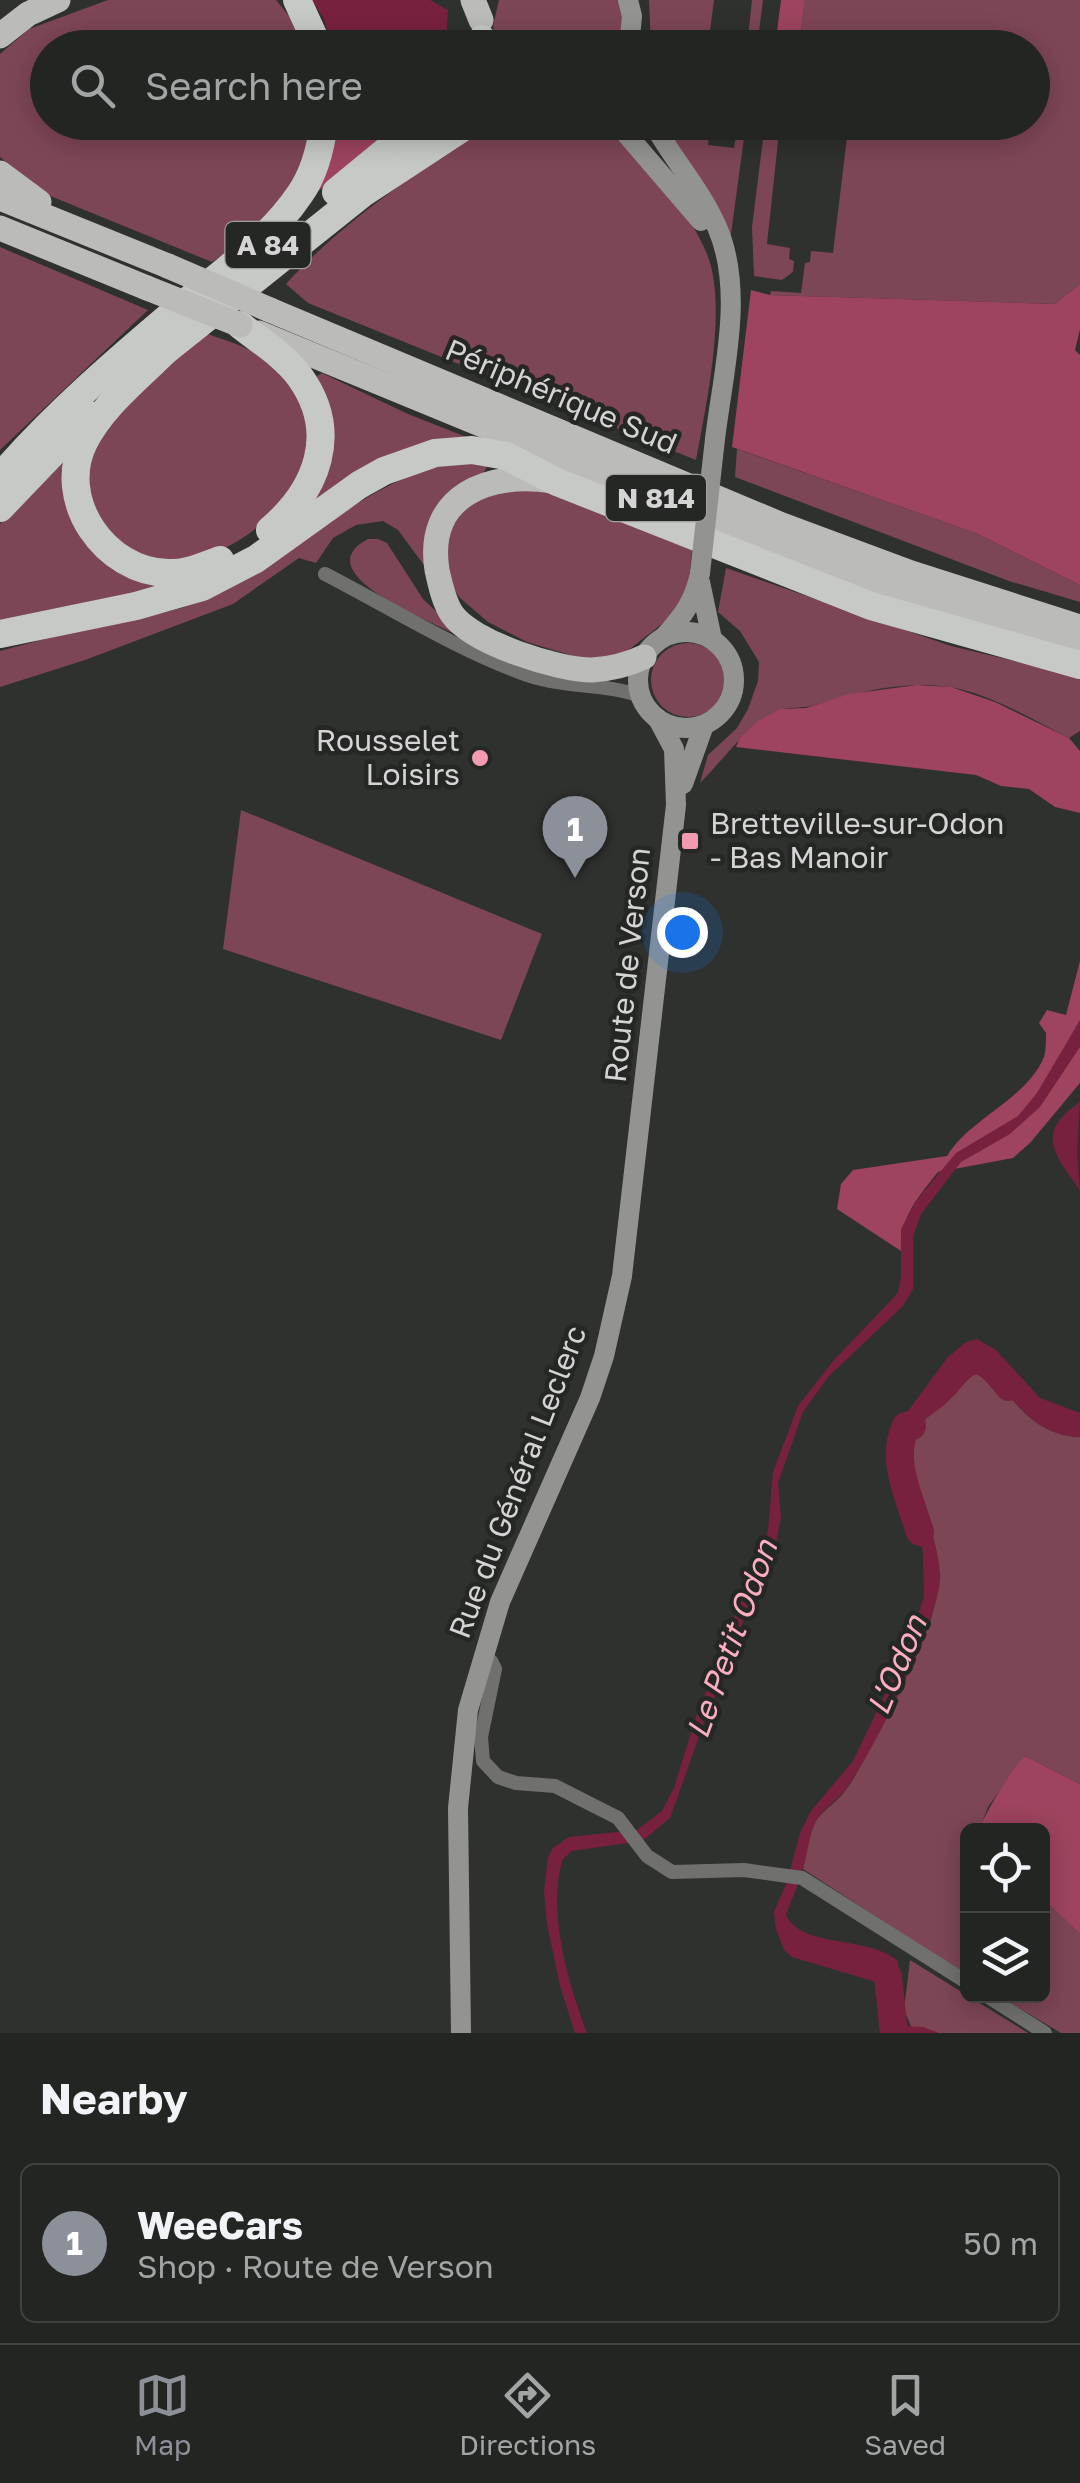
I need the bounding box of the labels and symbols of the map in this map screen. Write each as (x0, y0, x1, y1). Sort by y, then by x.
road number: A 84 (226, 222, 310, 268)
street label: Périphérique Sud (440, 331, 682, 461)
road number: N 814 (606, 475, 706, 521)
place label: Rousselet Loisirs (316, 722, 460, 792)
marker: Rousselet Loisirs (469, 747, 491, 769)
pin: 1 (542, 796, 608, 878)
place label: Bretteville-sur-Odon - Bas Manoir (710, 805, 1004, 875)
marker: Bretteville-sur-Odon - Bas Manoir (679, 830, 701, 852)
street label: Route de Verson (597, 846, 657, 1084)
your location (657, 907, 708, 958)
street label: Rue du Général Leclerc (441, 1320, 593, 1643)
water label: Le Petit Odon (678, 1533, 785, 1743)
water label: L'Odon (858, 1608, 934, 1720)

